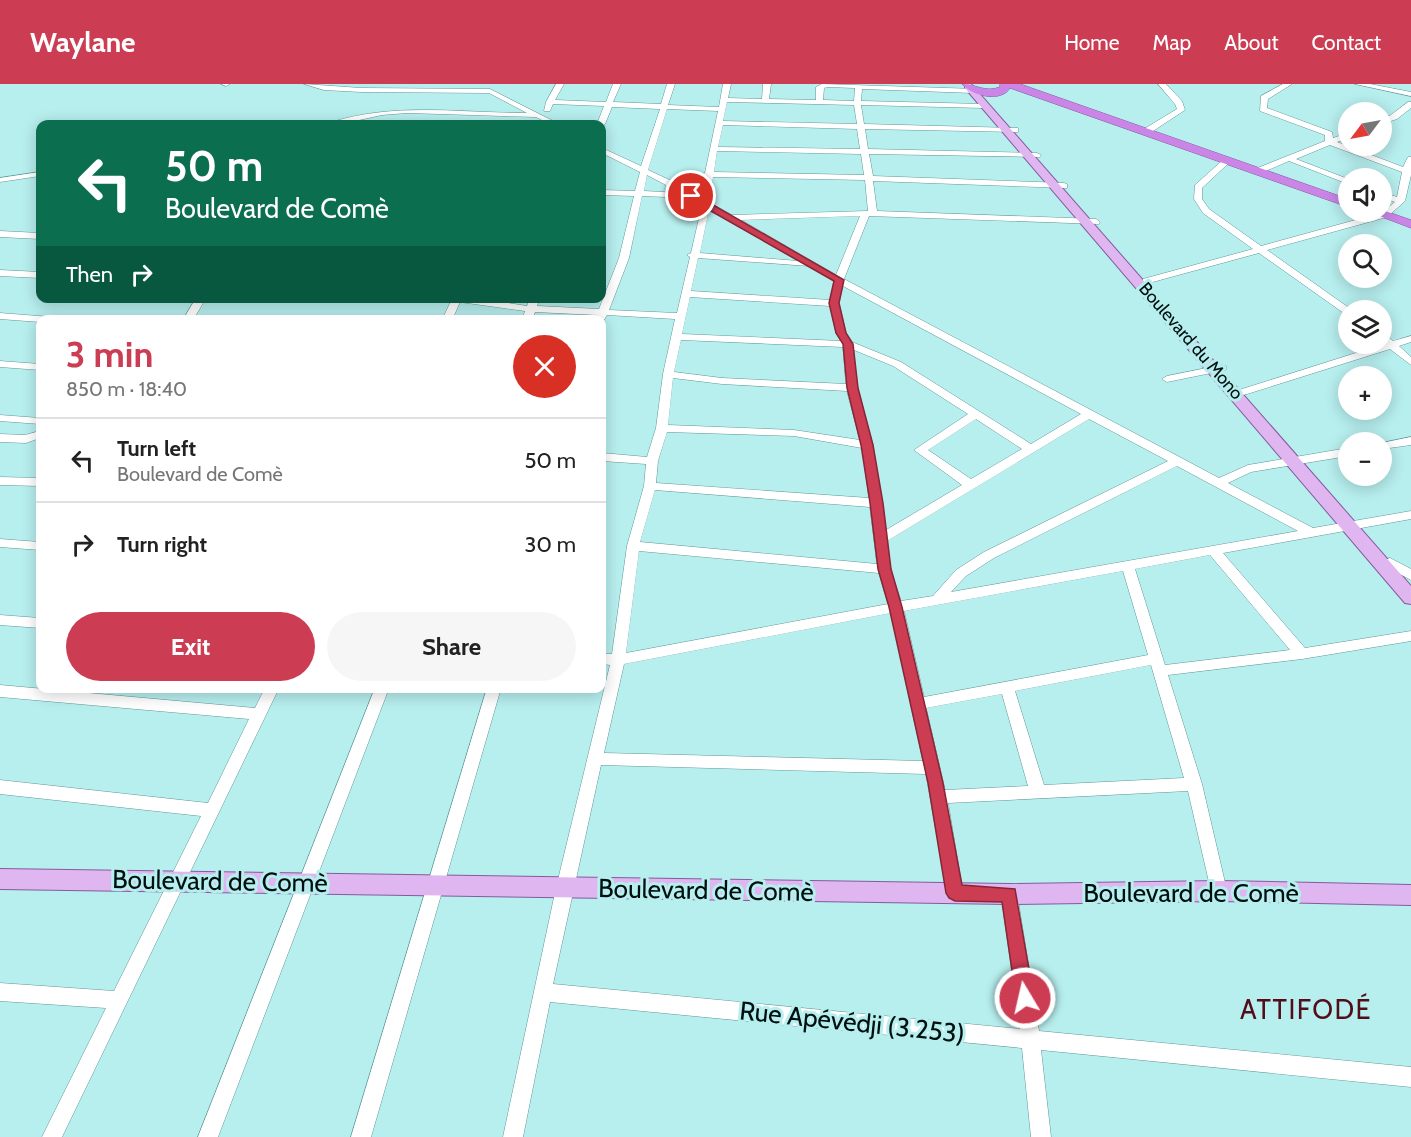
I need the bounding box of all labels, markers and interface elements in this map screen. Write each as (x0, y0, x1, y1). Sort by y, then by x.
text: Waylane (30, 25, 136, 59)
text: Home (1064, 30, 1120, 55)
text: Map (1153, 30, 1191, 55)
text: About (1224, 30, 1278, 55)
text: Contact (1311, 30, 1381, 55)
north arrow (1338, 102, 1392, 156)
map controls (1338, 102, 1392, 486)
text: 50 m (165, 140, 263, 192)
icon: left (66, 144, 144, 222)
button: sound (1338, 168, 1392, 222)
pin (665, 170, 716, 221)
icon: arrive (674, 179, 707, 212)
text: Boulevard de Comè (165, 192, 389, 225)
button: search (1338, 234, 1392, 288)
icon: right (125, 258, 158, 291)
text: Then (66, 261, 113, 288)
street label: Boulevard du Mono (1134, 278, 1248, 404)
button: layers (1338, 300, 1392, 354)
text: 3 min (66, 332, 153, 376)
button: close (513, 335, 576, 398)
button: + (1338, 366, 1392, 420)
text: 850 m · 18:40 (66, 377, 187, 401)
button: − (1338, 432, 1392, 486)
text: Turn left (117, 435, 196, 462)
icon: left (66, 444, 99, 477)
text: 50 m (524, 447, 576, 474)
text: Boulevard de Comè (117, 462, 283, 486)
icon: right (66, 528, 99, 561)
text: Turn right (117, 531, 207, 558)
text: 30 m (524, 531, 576, 558)
button: Exit (66, 612, 315, 681)
button: Share (327, 612, 576, 681)
street label: Boulevard de Comè (112, 863, 328, 899)
street label: Boulevard de Comè (598, 872, 814, 908)
street label: Boulevard de Comè (1083, 877, 1299, 909)
position arrow (993, 966, 1057, 1030)
district label: ATTIFODÉ (1240, 992, 1372, 1026)
street label: Rue Apévédji (3.253) (738, 994, 966, 1050)

